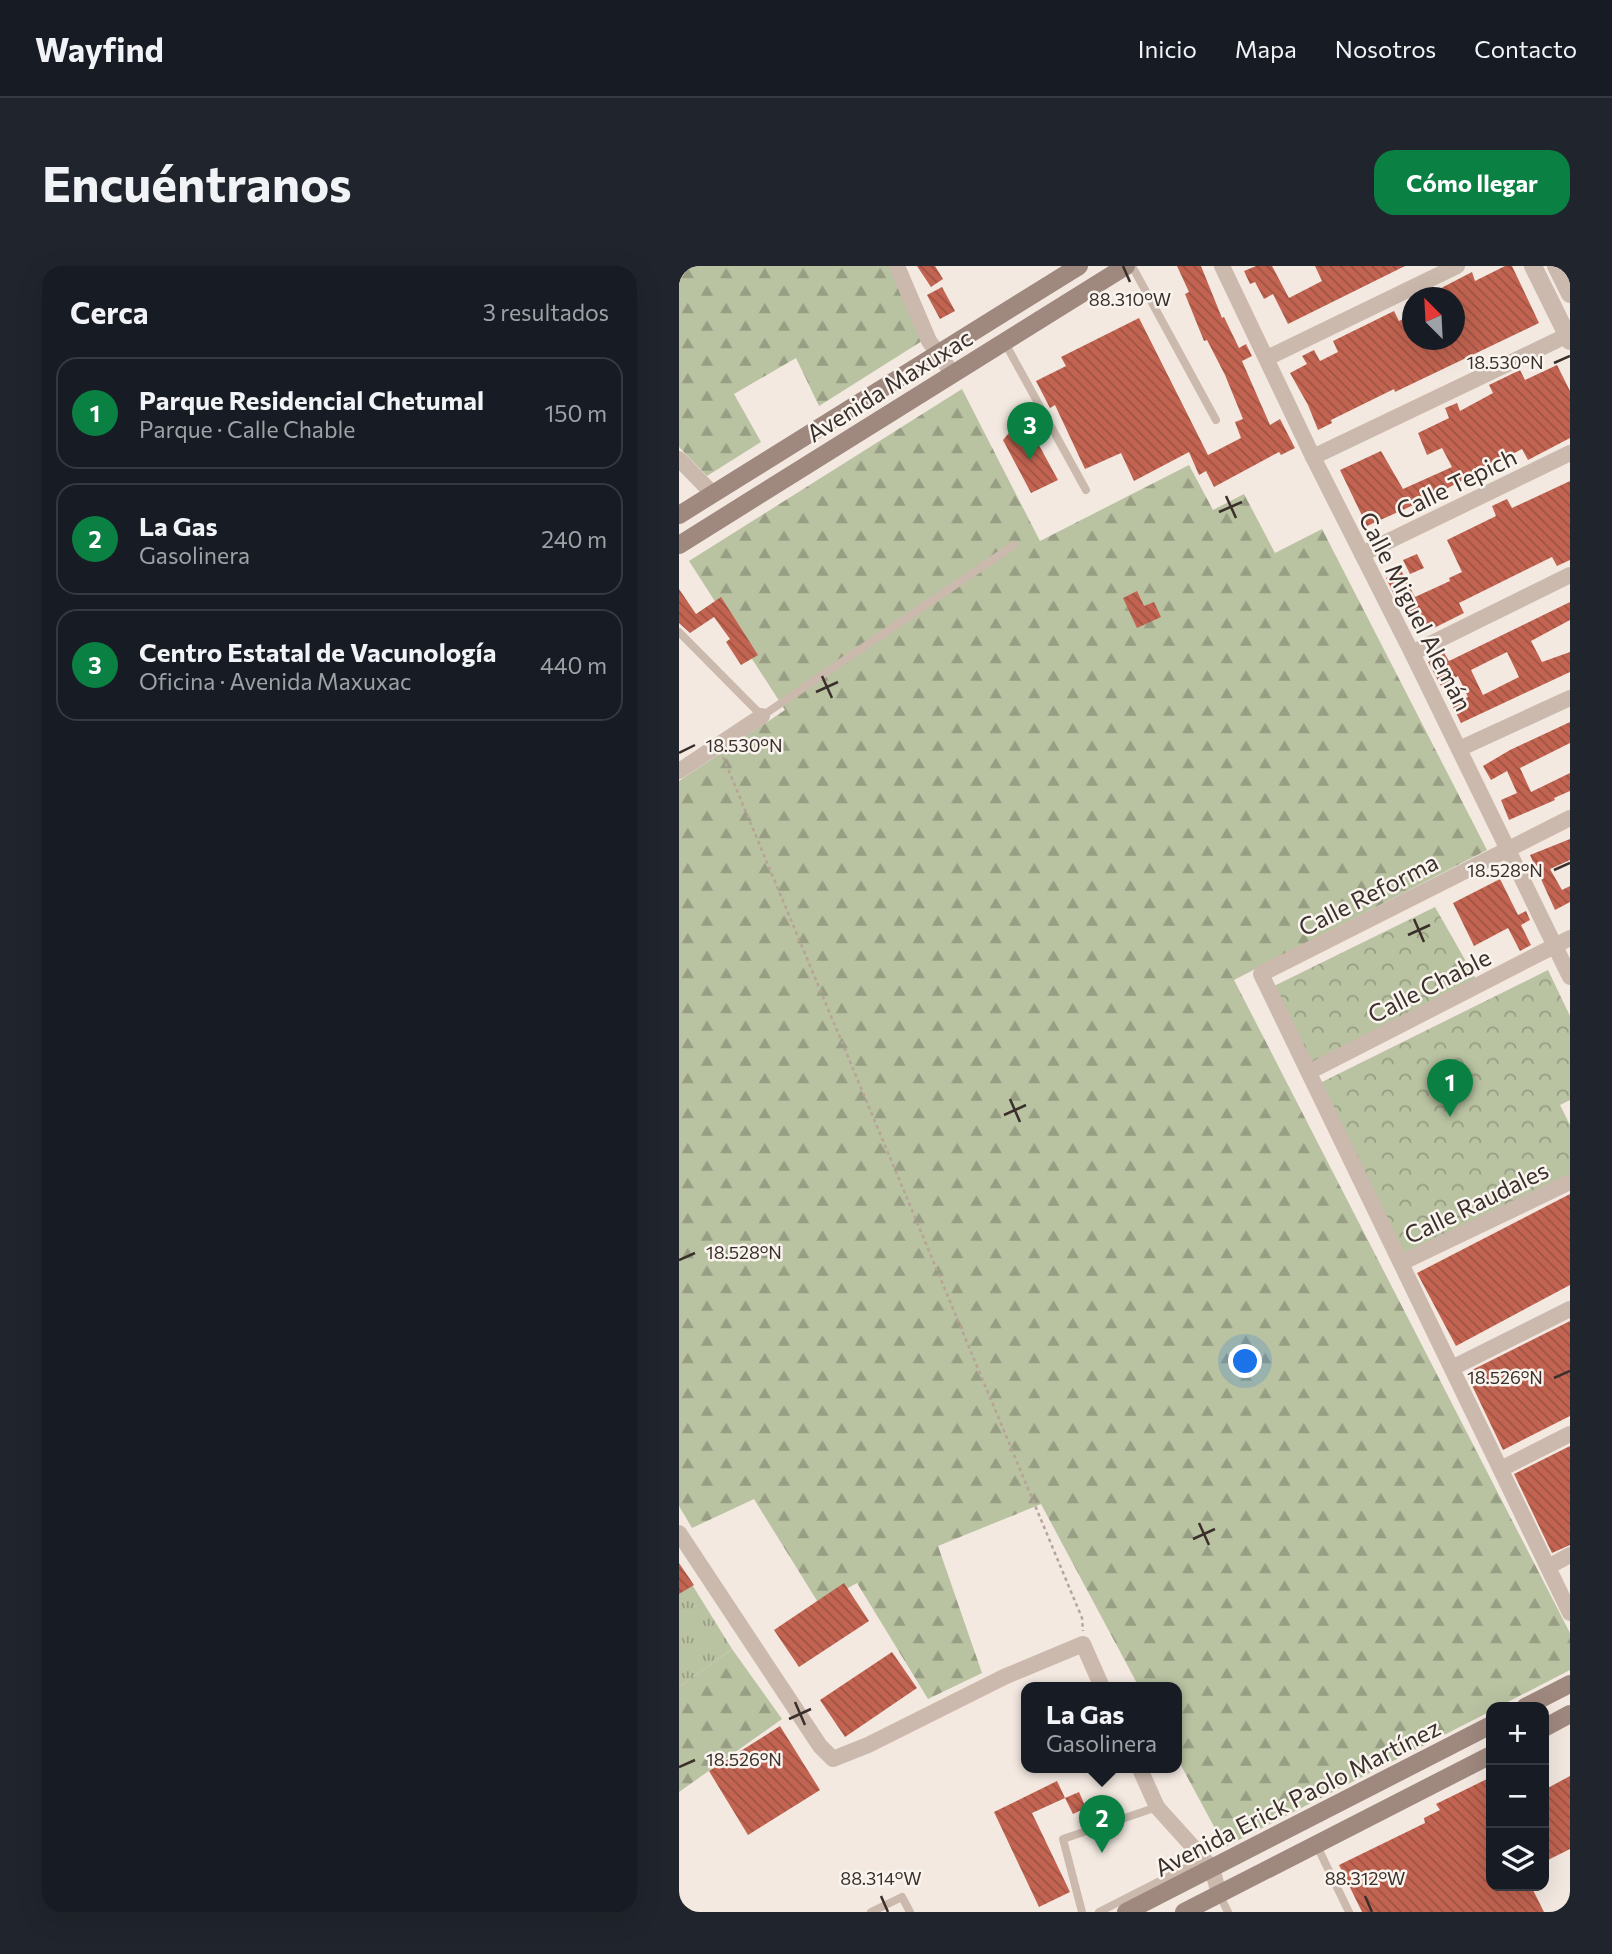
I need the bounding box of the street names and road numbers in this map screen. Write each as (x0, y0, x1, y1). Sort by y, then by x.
street label: Avenida Maxuxac (801, 322, 977, 448)
street label: Calle Tepich (1391, 441, 1521, 525)
street label: Calle Miguel Alemán (1353, 506, 1479, 716)
street label: Calle Reforma (1293, 846, 1443, 942)
street label: Calle Chable (1363, 942, 1495, 1028)
street label: Calle Raudales (1399, 1155, 1553, 1249)
street label: Avenida Erick Paolo Martínez (1149, 1712, 1445, 1882)

